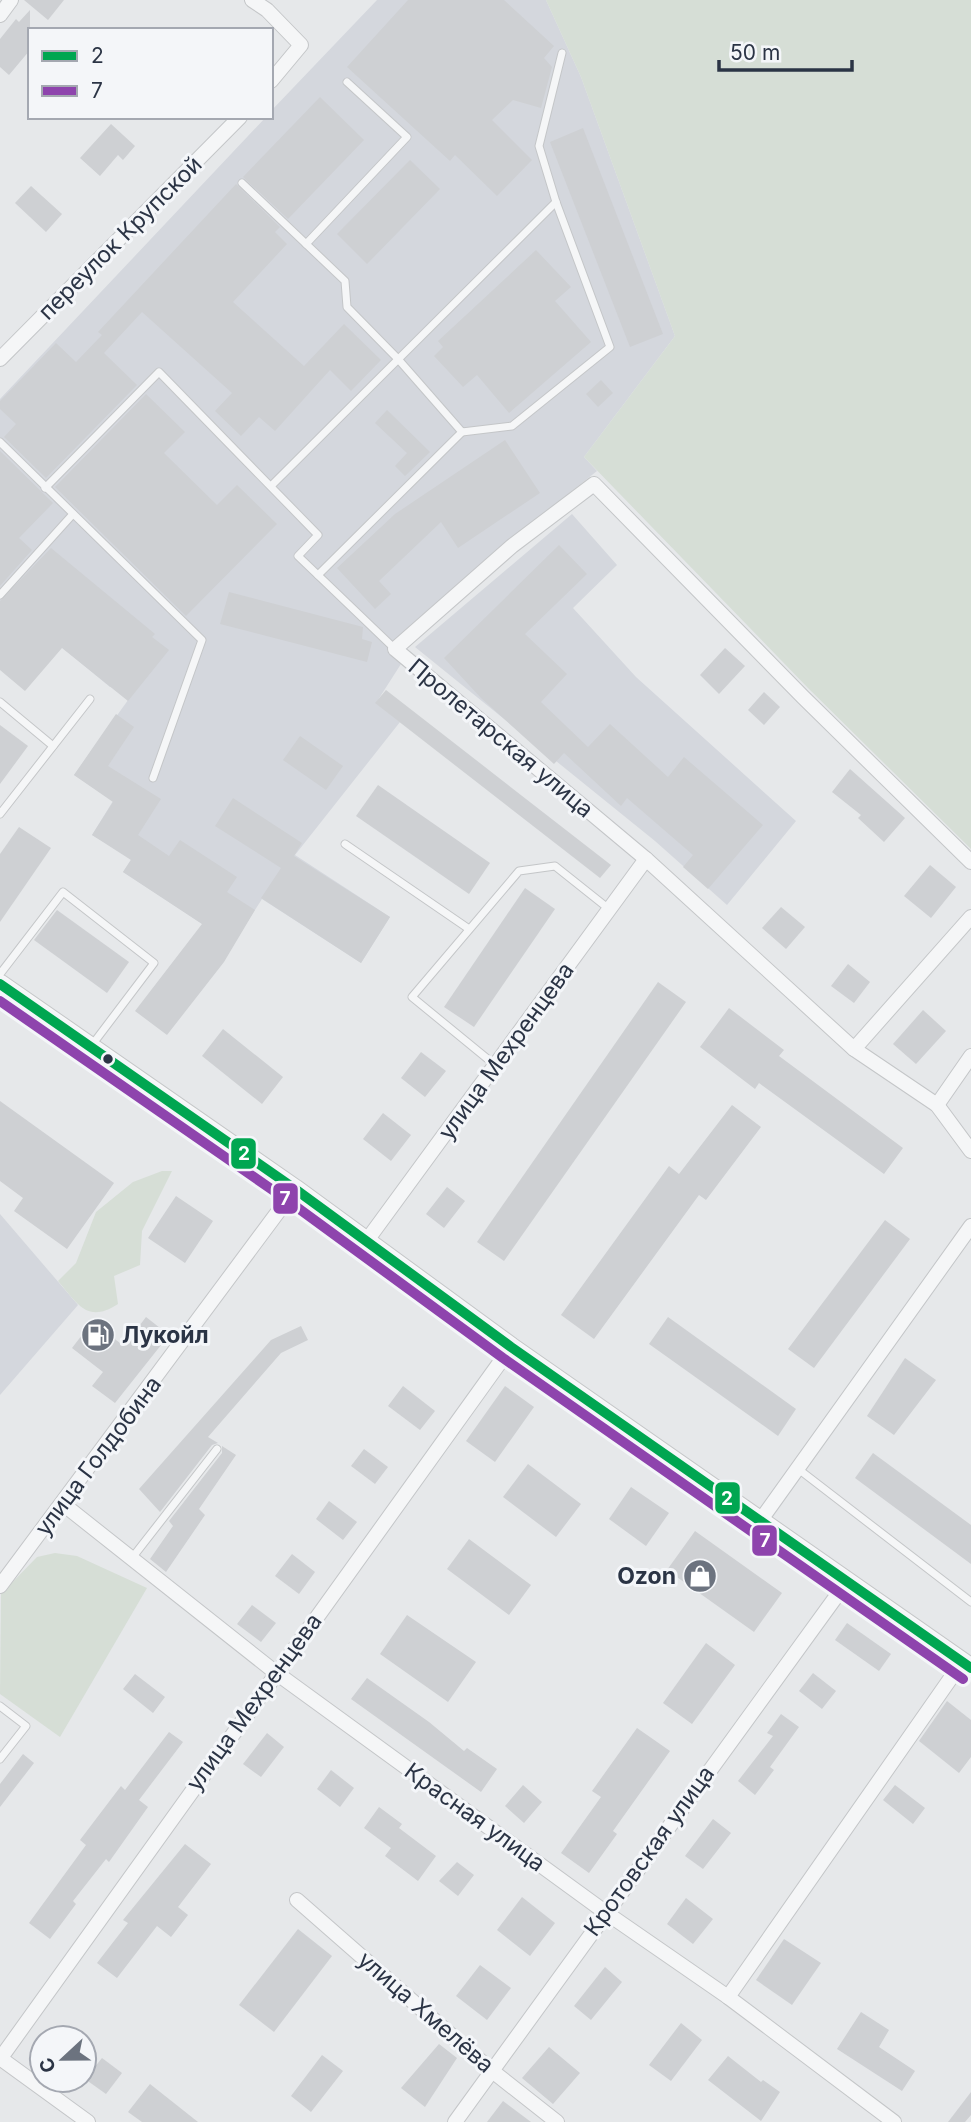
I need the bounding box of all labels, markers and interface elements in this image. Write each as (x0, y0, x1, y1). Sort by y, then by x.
legend (28, 28, 273, 119)
scale bar (719, 28, 852, 72)
text: 50 m (730, 40, 780, 65)
text: 2 (91, 43, 104, 68)
text: 7 (91, 78, 103, 103)
street label: переулок Крупской (32, 150, 208, 326)
street label: Пролетарская улица (403, 653, 599, 823)
street label: улица Мехренцева (432, 957, 580, 1145)
unlabelled marker (101, 1052, 115, 1066)
line badge: 2 (230, 1137, 257, 1170)
text: 2 (238, 1142, 250, 1165)
line badge: 7 (272, 1182, 299, 1215)
text: 7 (279, 1187, 291, 1210)
fuel station icon: Лукойл (79, 1316, 117, 1354)
place label: Лукойл (122, 1321, 209, 1349)
street label: улица Голдобина (29, 1371, 167, 1541)
line badge: 2 (714, 1481, 741, 1515)
text: 2 (721, 1487, 733, 1510)
line badge: 7 (751, 1524, 778, 1557)
text: 7 (759, 1529, 771, 1552)
shop icon: Ozon (681, 1557, 719, 1595)
place label: Ozon (617, 1562, 676, 1590)
street label: улица Мехренцева (180, 1608, 328, 1796)
street label: Красная улица (399, 1757, 551, 1877)
street label: Кротовская улица (578, 1760, 720, 1942)
street label: улица Хмелёва (352, 1945, 500, 2079)
north arrow (28, 2024, 98, 2094)
text: С (34, 2054, 61, 2076)

